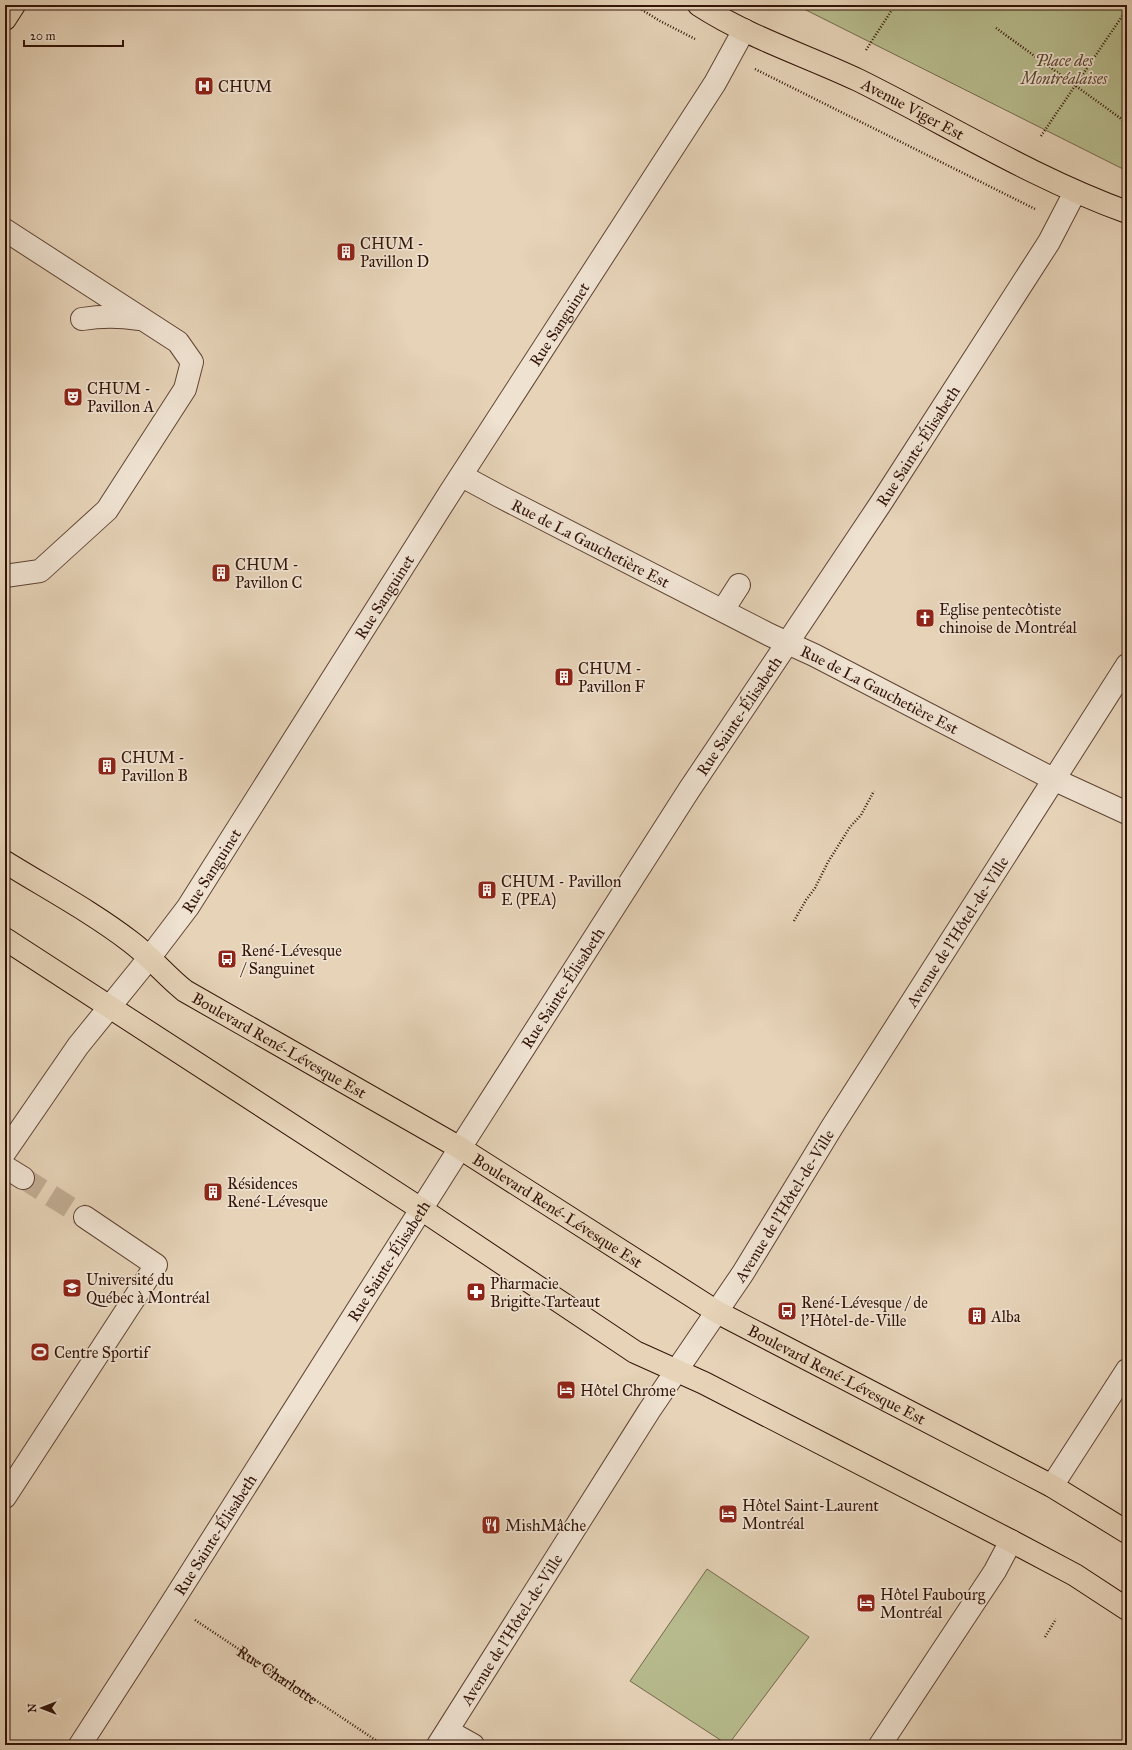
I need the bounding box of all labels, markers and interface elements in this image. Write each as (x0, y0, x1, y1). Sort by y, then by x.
scale bar (24, 22, 123, 48)
text: 20 m (30, 29, 56, 43)
park label: Place des Montréalaises (1019, 51, 1108, 88)
street label: Avenue Viger Est (857, 74, 968, 144)
hospital icon: CHUM (193, 75, 215, 97)
place label: CHUM (218, 77, 272, 96)
place label: CHUM - Pavillon D (360, 234, 429, 271)
building icon: CHUM - Pavillon D (335, 241, 357, 263)
street label: Rue Sanguinet (525, 279, 594, 370)
place label: CHUM - Pavillon A (87, 379, 154, 416)
street label: Rue Sainte-Élisabeth (873, 382, 964, 510)
theatre icon: CHUM - Pavillon A (62, 386, 84, 408)
street label: Rue de La Gauchetière Est (508, 495, 673, 592)
street label: Rue Sanguinet (351, 551, 418, 643)
place label: CHUM - Pavillon C (235, 555, 302, 592)
building icon: CHUM - Pavillon C (210, 562, 232, 584)
place label: Eglise pentecôtiste chinoise de Montréal (939, 600, 1077, 637)
church icon: Eglise pentecôtiste chinoise de Montréal (914, 607, 936, 629)
street label: Rue de La Gauchetière Est (798, 641, 962, 738)
street label: Rue Sainte-Élisabeth (692, 653, 786, 779)
place label: CHUM - Pavillon F (578, 659, 645, 696)
building icon: CHUM - Pavillon F (553, 666, 575, 688)
place label: CHUM - Pavillon B (121, 748, 188, 785)
building icon: CHUM - Pavillon B (96, 755, 118, 777)
street label: Rue Sanguinet (178, 825, 245, 917)
street label: Avenue de l'Hôtel-de-Ville (902, 853, 1013, 1012)
place label: CHUM - Pavillon E (PEA) (501, 872, 622, 910)
building icon: CHUM - Pavillon E (PEA) (476, 879, 498, 901)
street label: Rue Sainte-Élisabeth (517, 924, 609, 1052)
place label: René-Lévesque / Sanguinet (239, 941, 342, 979)
bus stop icon: René-Lévesque / Sanguinet (216, 948, 238, 970)
street label: Boulevard René-Lévesque Est (189, 988, 370, 1103)
street label: Avenue de l'Hôtel-de-Ville (730, 1126, 838, 1287)
street label: Boulevard René-Lévesque Est (469, 1150, 646, 1272)
place label: Résidences René-Lévesque (227, 1174, 328, 1212)
building icon: Résidences René-Lévesque (202, 1181, 224, 1203)
street label: Rue Sainte-Élisabeth (344, 1197, 434, 1325)
place label: Université du Québec à Montréal (86, 1270, 210, 1307)
place label: Pharmacie Brigitte Tarteaut (490, 1274, 601, 1312)
school or university icon: Université du Québec à Montréal (61, 1277, 83, 1299)
pharmacy icon: Pharmacie Brigitte Tarteaut (465, 1281, 487, 1303)
place label: René-Lévesque / de l'Hôtel-de-Ville (801, 1293, 928, 1330)
bus stop icon: René-Lévesque / de l'Hôtel-de-Ville (776, 1300, 798, 1322)
building icon: Alba (966, 1305, 988, 1327)
place label: Alba (990, 1307, 1021, 1326)
street label: Boulevard René-Lévesque Est (745, 1321, 929, 1429)
sports icon: Centre Sportif (29, 1341, 51, 1363)
place label: Centre Sportif (54, 1343, 151, 1362)
hotel icon: Hôtel Chrome (555, 1379, 577, 1401)
place label: Hôtel Chrome (580, 1381, 676, 1400)
street label: Rue Sainte-Élisabeth (170, 1471, 261, 1599)
place label: Hôtel Saint-Laurent Montréal (742, 1496, 879, 1533)
hotel icon: Hôtel Saint-Laurent Montréal (717, 1503, 739, 1525)
restaurant icon: MishMâche (480, 1514, 502, 1536)
place label: MishMâche (505, 1516, 586, 1535)
street label: Avenue de l'Hôtel-de-Ville (456, 1550, 567, 1709)
place label: Hôtel Faubourg Montréal (880, 1585, 986, 1622)
hotel icon: Hôtel Faubourg Montréal (855, 1592, 877, 1614)
street label: Rue Charlotte (233, 1642, 321, 1709)
north arrow (22, 1688, 62, 1728)
text: N (26, 1703, 39, 1713)

